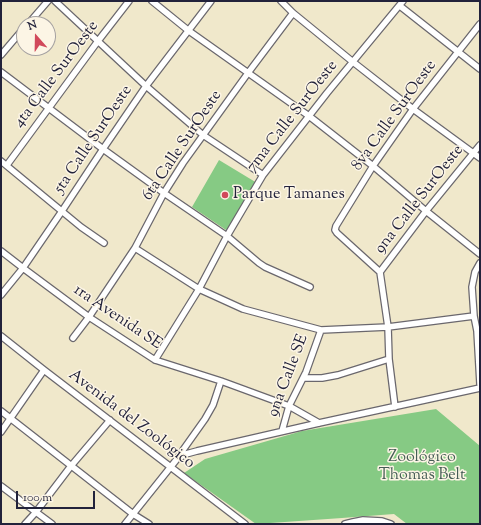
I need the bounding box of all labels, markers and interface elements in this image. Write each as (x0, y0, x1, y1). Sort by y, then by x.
north arrow (16, 16, 56, 56)
text: N (25, 17, 39, 35)
street label: 4ta Calle SurOeste (11, 18, 103, 132)
street label: 7ma Calle SurOeste (243, 57, 343, 177)
street label: 8va Calle SurOeste (348, 57, 442, 175)
street label: 5ta Calle SurOeste (51, 82, 137, 198)
street label: 6ta Calle SurOeste (139, 87, 227, 205)
street label: 9na Calle SurOeste (372, 142, 468, 258)
place label: Parque Tamanes (233, 185, 345, 205)
marker: Parque Tamanes (220, 190, 230, 200)
street label: 1ra Avenida SE (69, 281, 165, 355)
street label: 9na Calle SE (264, 332, 314, 420)
street label: Avenida del Zoológico (64, 366, 198, 474)
park label: Zoológico Thomas Belt (379, 448, 465, 486)
scale bar (18, 483, 97, 509)
text: 100 m (23, 489, 52, 507)

